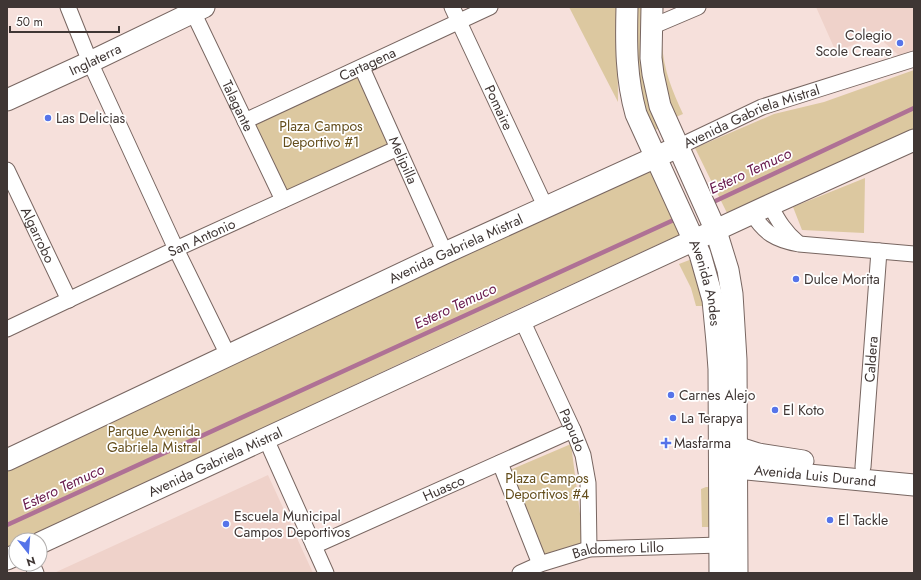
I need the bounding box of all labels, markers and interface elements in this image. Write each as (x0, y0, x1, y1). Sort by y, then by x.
scale bar (10, 8, 119, 34)
text: 50 m (16, 13, 43, 31)
place label: Colegio Scole Creare (815, 25, 892, 61)
street label: Inglaterra (66, 38, 125, 80)
marker: Colegio Scole Creare (895, 38, 905, 48)
street label: Cartagena (336, 42, 399, 86)
street label: Talagante (217, 77, 259, 135)
street label: Avenida Gabriela Mistral (680, 79, 822, 153)
street label: Pomaire (480, 82, 518, 134)
place label: Las Delicias (56, 108, 126, 128)
marker: Las Delicias (43, 113, 53, 123)
park label: Plaza Campos Deportivo #1 (279, 116, 363, 152)
street label: Melipilla (384, 133, 423, 187)
water label: Estero Temuco (705, 142, 795, 200)
street label: Algarrobo (16, 204, 60, 267)
street label: Avenida Gabriela Mistral (385, 209, 526, 288)
street label: San Antonio (164, 213, 239, 262)
street label: Avenida Andes (685, 236, 725, 327)
place label: Dulce Morita (804, 269, 880, 289)
marker: Dulce Morita (791, 274, 801, 284)
water label: Estero Temuco (410, 277, 500, 335)
street label: Caldera (859, 335, 883, 383)
place label: Carnes Alejo (679, 385, 756, 405)
marker: Carnes Alejo (666, 390, 676, 400)
place label: El Koto (783, 400, 825, 420)
street label: Papudo (554, 405, 591, 455)
marker: El Koto (770, 405, 780, 415)
place label: La Terapya (681, 408, 743, 428)
marker: La Terapya (668, 413, 678, 423)
park label: Parque Avenida Gabriela Mistral (107, 421, 201, 457)
street label: Avenida Gabriela Mistral (145, 422, 286, 502)
place label: Masfarma (674, 433, 731, 453)
marker: Masfarma (661, 438, 671, 448)
water label: Estero Temuco (18, 458, 108, 516)
street label: Avenida Luis Durand (753, 460, 877, 491)
park label: Plaza Campos Deportivos #4 (505, 468, 589, 504)
street label: Huasco (419, 470, 468, 506)
place label: Escuela Municipal Campos Deportivos (234, 506, 350, 542)
place label: El Tackle (838, 510, 888, 530)
marker: El Tackle (825, 515, 835, 525)
marker: Escuela Municipal Campos Deportivos (221, 519, 231, 529)
north arrow (8, 532, 48, 572)
street label: Baldomero Lillo (570, 537, 664, 564)
text: N (24, 553, 37, 570)

